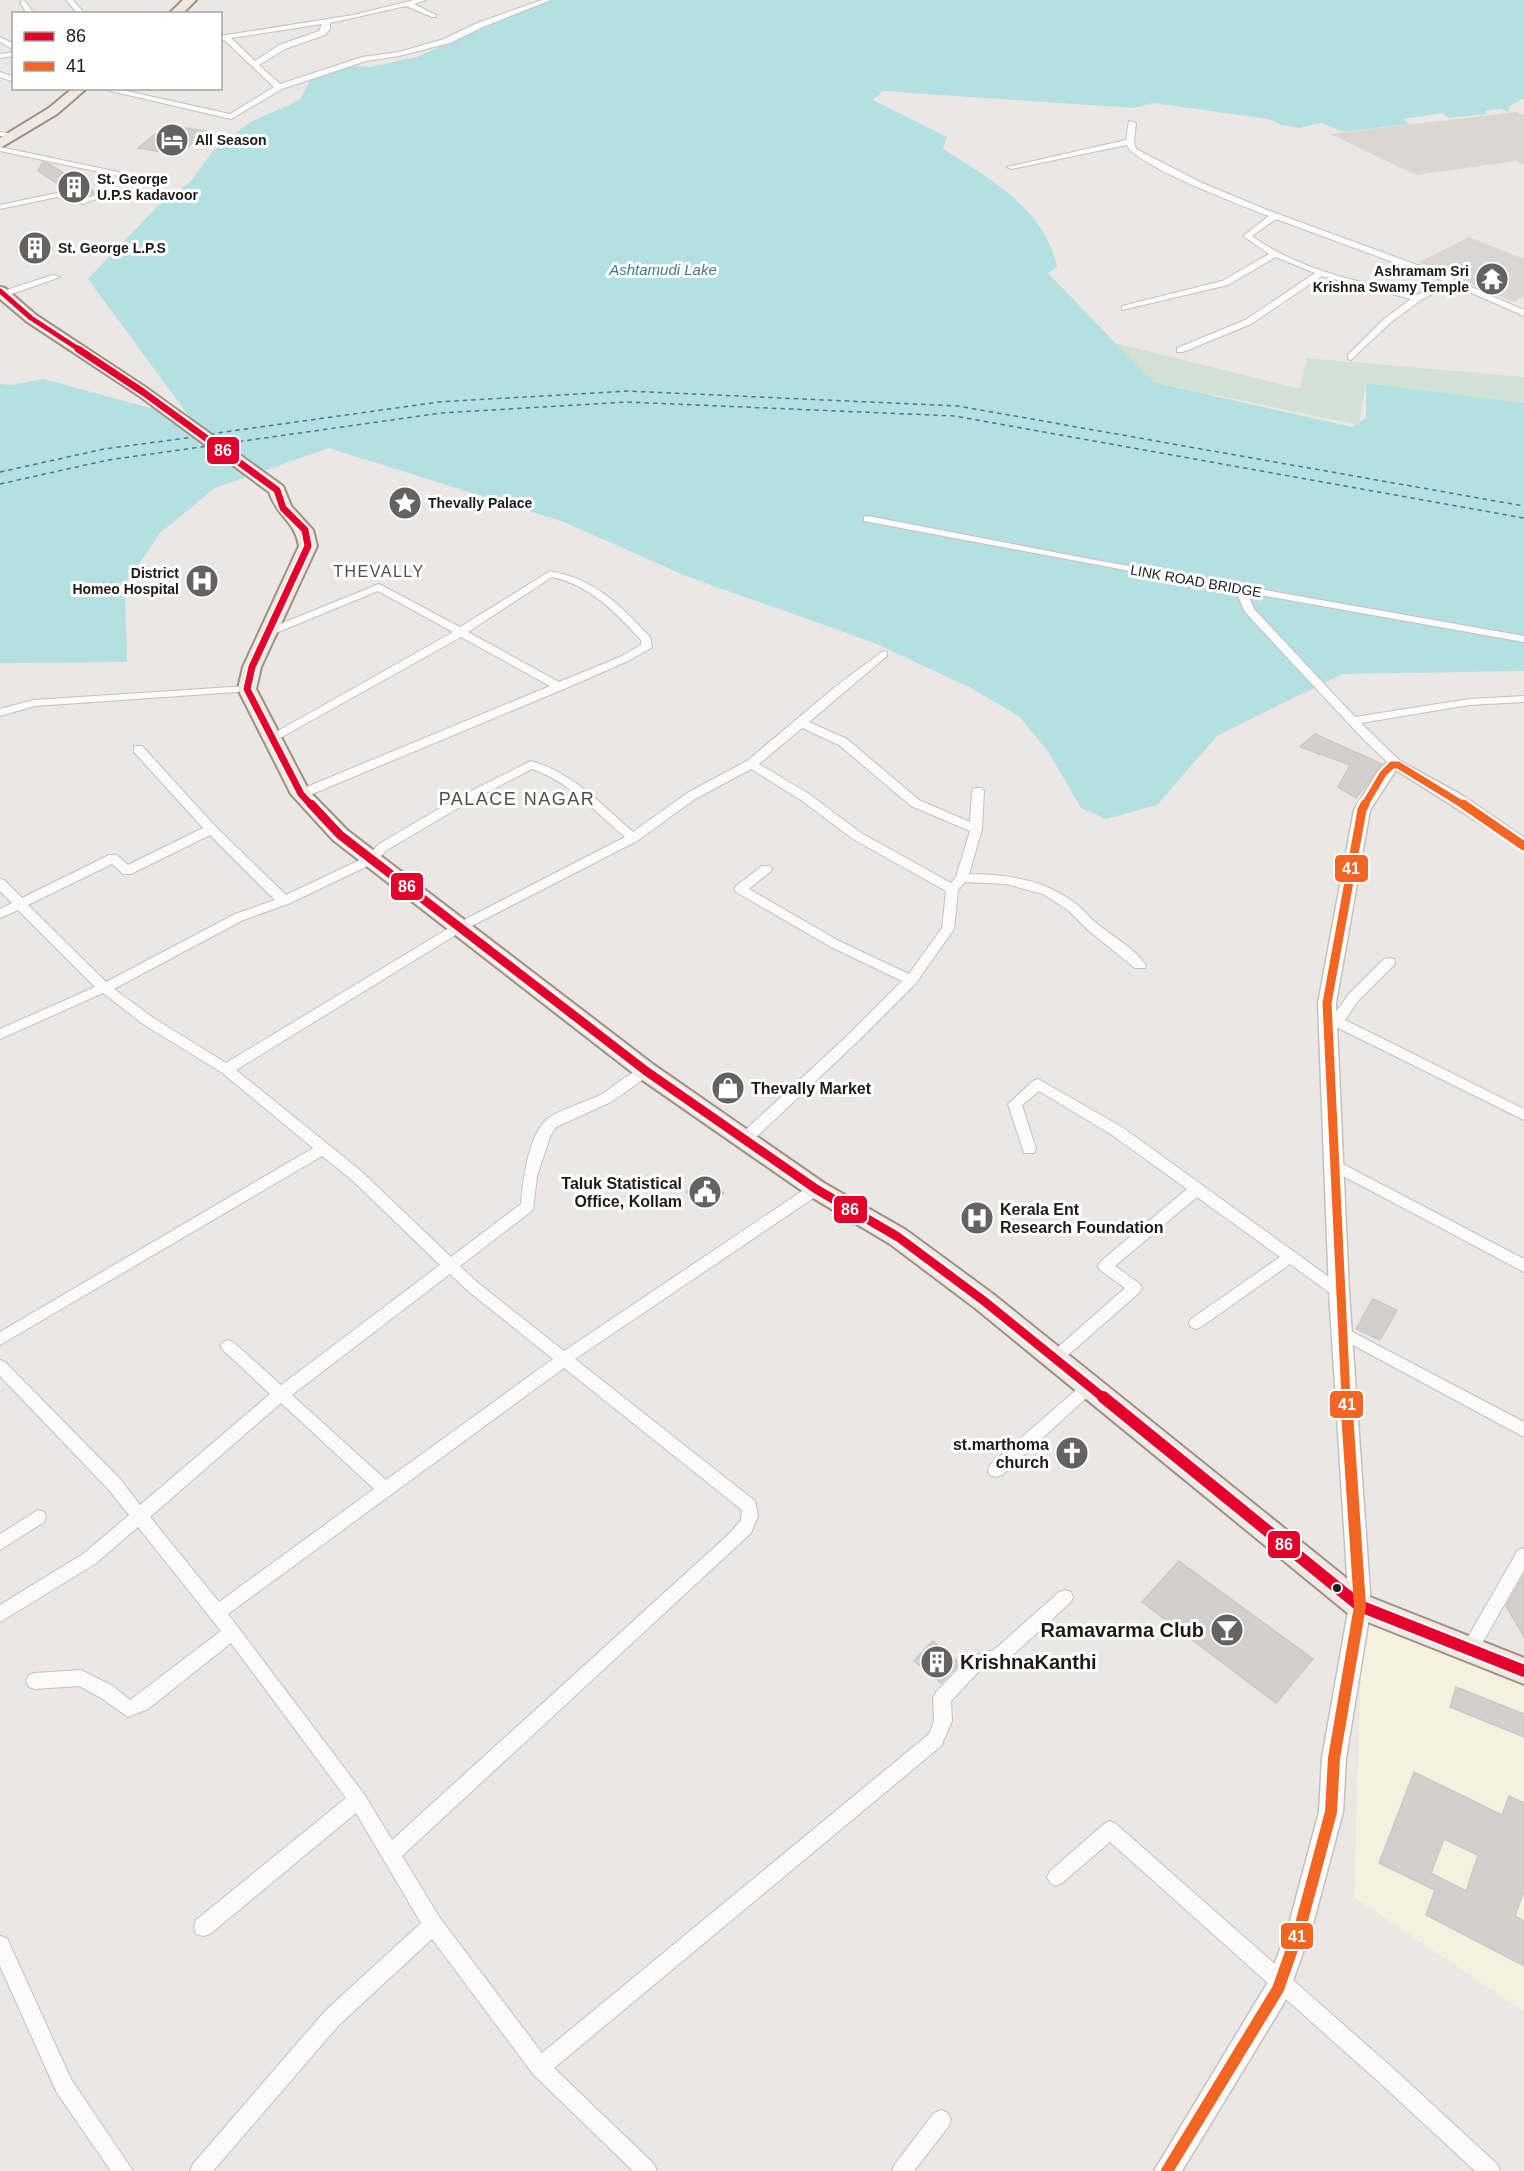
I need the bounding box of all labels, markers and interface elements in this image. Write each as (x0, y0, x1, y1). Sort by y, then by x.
legend (12, 12, 222, 90)
text: 86 (66, 26, 86, 46)
text: 41 (66, 56, 86, 76)
hotel icon: All Season (154, 122, 190, 158)
place label: All Season (195, 132, 267, 148)
building icon: St. George U.P.S kadavoor (56, 169, 92, 205)
place label: St. George U.P.S kadavoor (97, 171, 198, 203)
building icon: St. George L.P.S (17, 230, 53, 266)
place label: St. George L.P.S (58, 240, 166, 256)
water label: Ashtamudi Lake (608, 261, 717, 278)
temple icon: Ashramam Sri Krishna Swamy Temple (1474, 261, 1510, 297)
place label: Ashramam Sri Krishna Swamy Temple (1313, 263, 1469, 295)
line badge: 86 (206, 436, 240, 465)
text: 86 (214, 442, 232, 459)
place icon: Thevally Palace (387, 485, 423, 521)
place label: Thevally Palace (428, 495, 533, 511)
street label: LINK ROAD BRIDGE (1129, 562, 1263, 600)
hospital icon: District Homeo Hospital (184, 563, 220, 599)
district label: THEVALLY (333, 563, 425, 580)
place label: District Homeo Hospital (72, 565, 179, 597)
district label: PALACE NAGAR (439, 789, 595, 809)
line badge: 41 (1334, 854, 1369, 883)
text: 41 (1342, 860, 1360, 877)
line badge: 86 (390, 872, 424, 901)
text: 86 (398, 878, 416, 895)
shop icon: Thevally Market (710, 1070, 746, 1106)
place label: Thevally Market (751, 1080, 872, 1097)
public building icon: Taluk Statistical Office, Kollam (687, 1174, 723, 1210)
place label: Taluk Statistical Office, Kollam (561, 1175, 682, 1210)
line badge: 86 (833, 1195, 868, 1224)
hospital icon: Kerala Ent Research Foundation (959, 1200, 995, 1236)
text: 86 (841, 1201, 859, 1218)
place label: Kerala Ent Research Foundation (1000, 1201, 1164, 1236)
line badge: 41 (1329, 1390, 1364, 1419)
text: 41 (1338, 1396, 1356, 1413)
church icon: st.marthoma church (1054, 1435, 1090, 1471)
place label: st.marthoma church (953, 1436, 1049, 1471)
line badge: 86 (1267, 1530, 1301, 1559)
text: 86 (1275, 1536, 1293, 1553)
unlabelled marker (1331, 1582, 1343, 1594)
bar icon: Ramavarma Club (1209, 1612, 1245, 1648)
place label: Ramavarma Club (1041, 1619, 1204, 1641)
building icon: KrishnaKanthi (919, 1644, 955, 1680)
place label: KrishnaKanthi (960, 1651, 1097, 1673)
line badge: 41 (1280, 1922, 1314, 1950)
text: 41 (1288, 1928, 1306, 1945)

